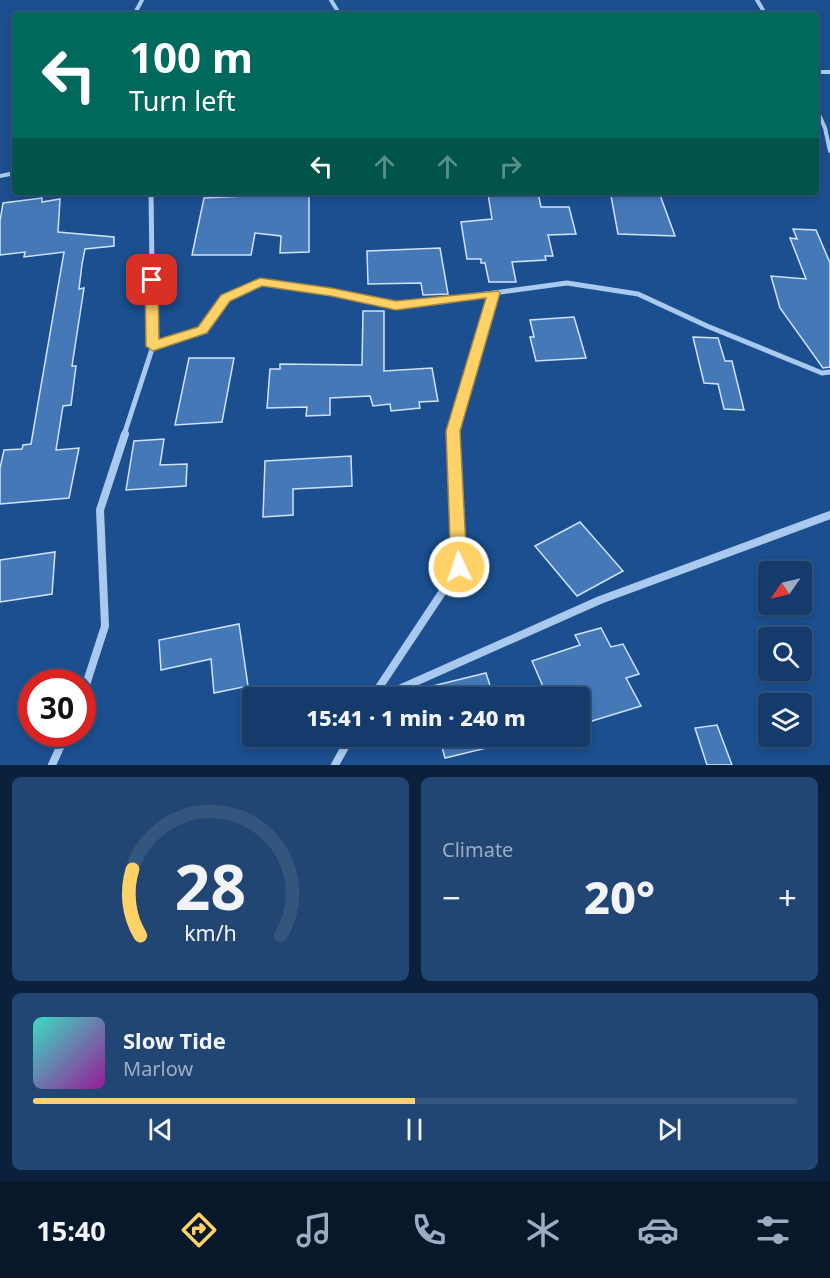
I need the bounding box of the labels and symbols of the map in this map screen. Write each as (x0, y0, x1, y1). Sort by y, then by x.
pin (126, 254, 177, 305)
position arrow (427, 535, 491, 599)
north arrow (758, 561, 812, 615)
speed limit sign: 30 (18, 669, 96, 747)

